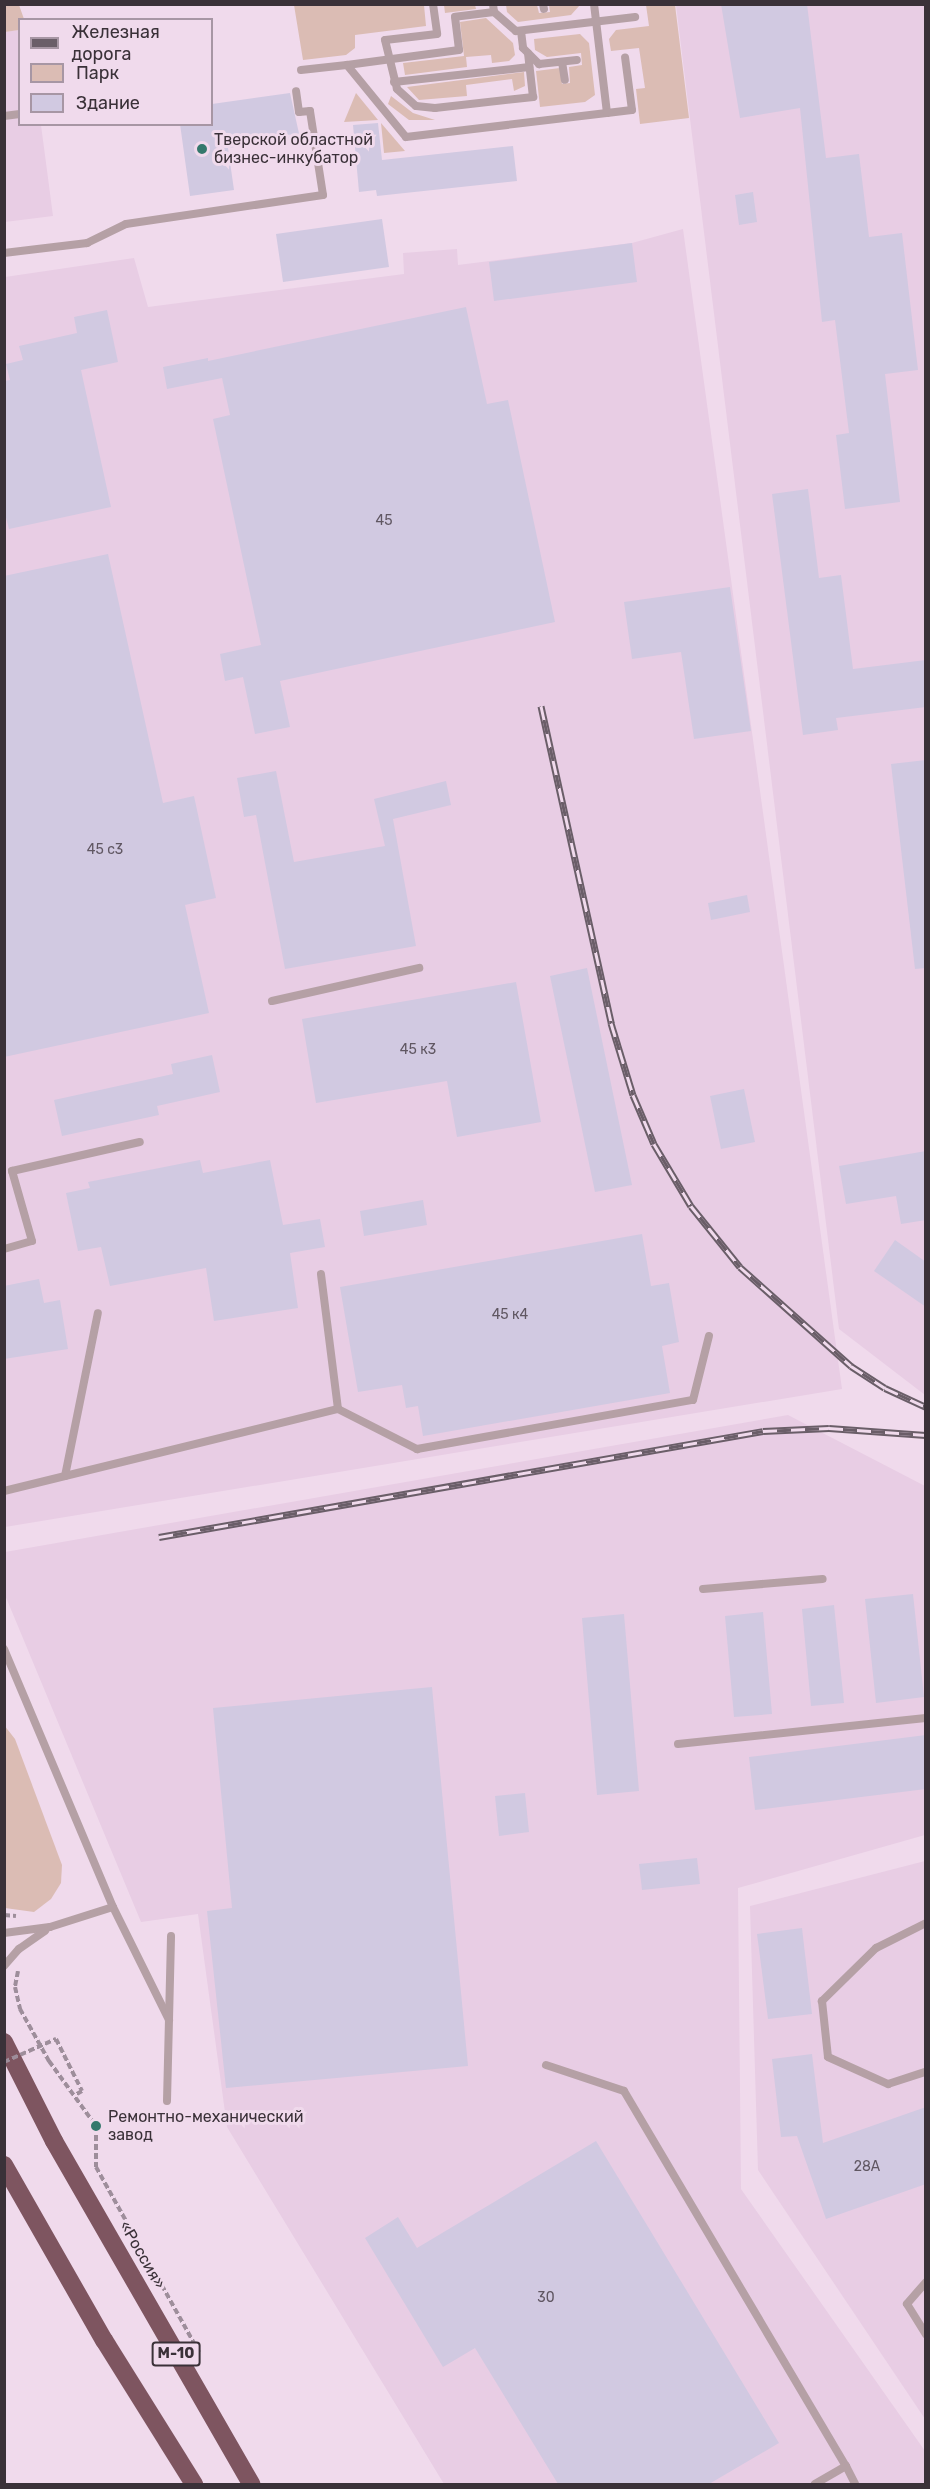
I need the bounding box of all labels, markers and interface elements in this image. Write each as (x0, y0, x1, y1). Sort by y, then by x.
legend (18, 18, 213, 126)
text: Железная дорога (71, 21, 160, 65)
text: Парк (76, 62, 119, 84)
text: Здание (76, 92, 140, 114)
place label: Тверской областной бизнес-инкубатор (214, 130, 373, 168)
marker: Тверской областной бизнес-инкубатор (195, 142, 209, 156)
house number: 45 (375, 513, 393, 529)
house number: 45 с3 (87, 842, 123, 858)
house number: 45 к3 (400, 1042, 436, 1058)
house number: 45 к4 (492, 1307, 528, 1323)
place label: Ремонтно-механический завод (108, 2107, 303, 2145)
marker: Ремонтно-механический завод (89, 2119, 103, 2133)
house number: 28А (854, 2159, 880, 2175)
street label: «Россия» (115, 2218, 169, 2292)
house number: 30 (537, 2290, 555, 2306)
road number: М-10 (150, 2342, 201, 2366)

